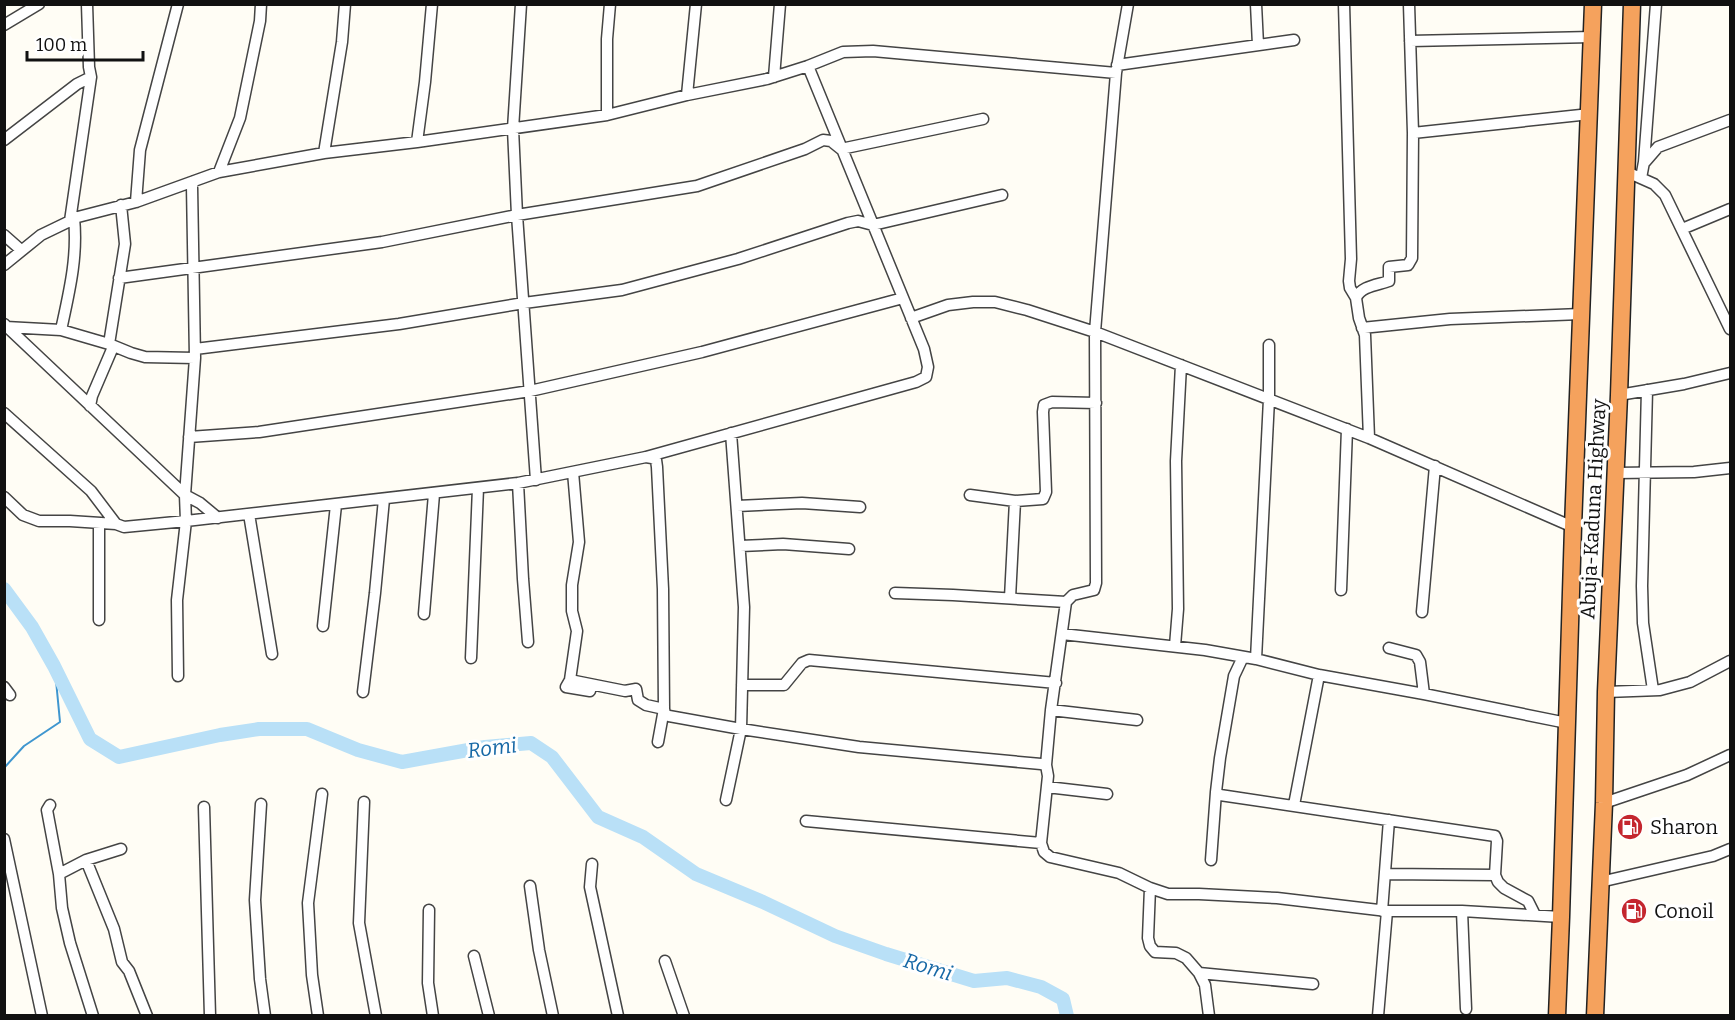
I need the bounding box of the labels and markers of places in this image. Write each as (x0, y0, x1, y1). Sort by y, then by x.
fuel station icon: Sharon (1615, 812, 1645, 842)
place label: Sharon (1650, 815, 1718, 839)
fuel station icon: Conoil (1619, 896, 1649, 926)
place label: Conoil (1654, 899, 1714, 923)

